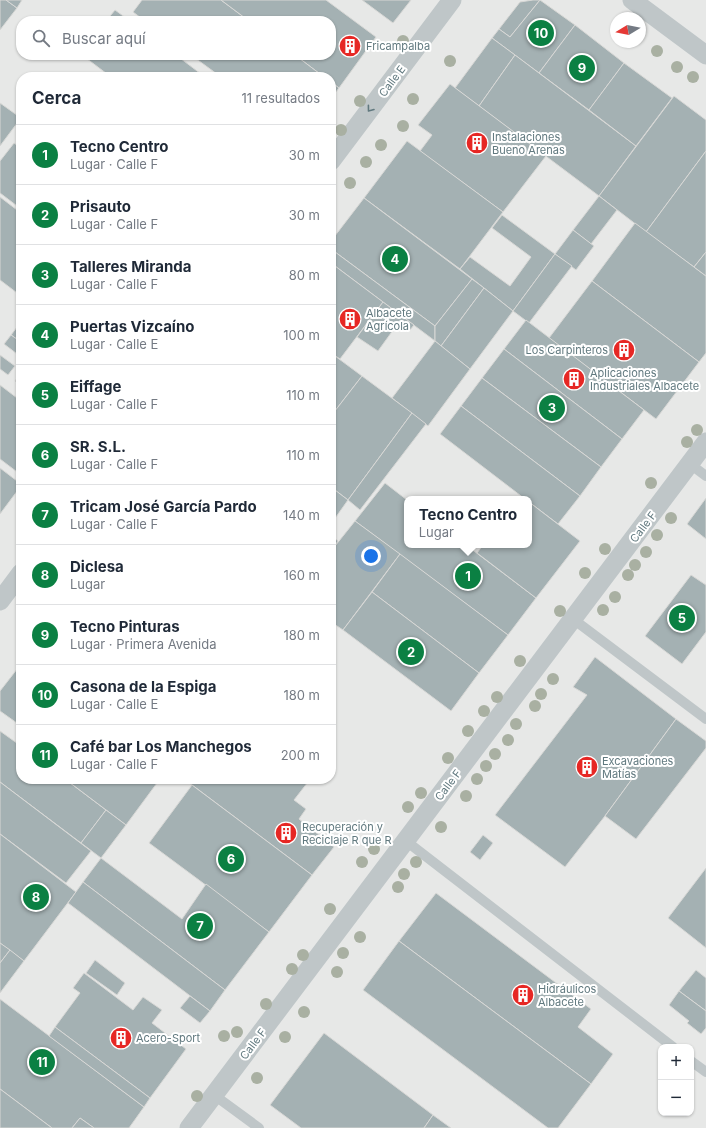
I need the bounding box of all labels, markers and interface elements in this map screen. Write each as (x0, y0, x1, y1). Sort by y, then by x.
north arrow (610, 12, 646, 48)
search box (16, 16, 336, 60)
pin: 10 (528, 18, 554, 48)
icon: search (30, 27, 52, 49)
text: Buscar aquí (62, 29, 146, 48)
building icon: Fricampalba (337, 33, 363, 59)
place label: Fricampalba (366, 39, 430, 53)
pin: 9 (569, 53, 595, 83)
street label: Calle E (376, 63, 408, 99)
text: Cerca (32, 88, 81, 108)
text: 11 resultados (241, 90, 320, 106)
one-way arrow (368, 105, 375, 112)
building icon: Instalaciones Bueno Arenas (464, 130, 490, 156)
place label: Instalaciones Bueno Arenas (492, 130, 565, 157)
text: Tecno Centro (70, 137, 169, 156)
text: 1 (42, 147, 48, 163)
text: 30 m (289, 147, 320, 163)
text: Lugar · Calle F (70, 156, 158, 172)
text: Prisauto (70, 197, 131, 216)
text: 2 (41, 207, 49, 223)
text: 30 m (289, 207, 320, 223)
text: Lugar · Calle F (70, 216, 158, 232)
pin: 4 (382, 244, 408, 274)
text: Talleres Miranda (70, 257, 191, 276)
text: 3 (41, 267, 49, 283)
text: 80 m (289, 267, 320, 283)
text: Lugar · Calle F (70, 276, 158, 292)
building icon: Albacete Agrícola (337, 306, 363, 332)
place label: Albacete Agrícola (366, 306, 412, 333)
text: Puertas Vizcaíno (70, 317, 194, 336)
text: 4 (41, 327, 49, 343)
text: 100 m (283, 327, 320, 343)
text: Lugar · Calle E (70, 336, 158, 352)
building icon: Los Carpinteros (611, 337, 637, 363)
place label: Los Carpinteros (526, 343, 608, 357)
building icon: Aplicaciones Industriales Albacete (561, 366, 587, 392)
place label: Aplicaciones Industriales Albacete (590, 366, 699, 393)
text: Eiffage (70, 377, 121, 396)
text: 5 (41, 387, 49, 403)
text: 110 m (286, 387, 320, 403)
pin: 3 (539, 393, 565, 423)
text: Lugar · Calle F (70, 396, 158, 412)
text: SR. S.L. (70, 437, 126, 456)
text: 6 (41, 447, 49, 463)
text: 110 m (286, 447, 320, 463)
text: Lugar · Calle F (70, 456, 158, 472)
popup (404, 496, 532, 548)
text: Tricam José García Pardo (70, 497, 257, 516)
text: Tecno Centro (419, 505, 517, 524)
text: 7 (41, 507, 49, 523)
text: 140 m (283, 507, 320, 523)
street label: Calle F (627, 509, 659, 545)
text: Lugar · Calle F (70, 516, 158, 532)
text: Lugar (419, 524, 454, 540)
your location (361, 546, 381, 566)
text: Diclesa (70, 557, 124, 576)
pin: 1 (455, 561, 481, 591)
text: 8 (41, 567, 49, 583)
text: 160 m (283, 567, 320, 583)
text: Lugar (70, 576, 105, 592)
pin: 5 (669, 603, 695, 633)
text: Tecno Pinturas (70, 617, 180, 636)
text: 9 (41, 627, 49, 643)
text: 180 m (283, 627, 320, 643)
text: Lugar · Primera Avenida (70, 636, 216, 652)
pin: 2 (398, 637, 424, 667)
text: Casona de la Espiga (70, 677, 217, 696)
text: 10 (38, 687, 52, 703)
text: 180 m (283, 687, 320, 703)
text: Lugar · Calle E (70, 696, 158, 712)
text: Café bar Los Manchegos (70, 737, 252, 756)
text: 11 (39, 747, 51, 763)
text: 200 m (281, 747, 320, 763)
building icon: Excavaciones Matías (574, 754, 600, 780)
place label: Excavaciones Matías (602, 754, 674, 781)
text: Lugar · Calle F (70, 756, 158, 772)
street label: Calle F (432, 767, 464, 803)
building icon: Recuperación y Reciclaje R que R (273, 820, 299, 846)
place label: Recuperación y Reciclaje R que R (302, 820, 392, 847)
pin: 6 (218, 844, 244, 874)
pin: 8 (23, 882, 49, 912)
pin: 7 (187, 911, 213, 941)
building icon: Hidráulicos Albacete (510, 982, 536, 1008)
place label: Hidráulicos Albacete (538, 982, 597, 1009)
building icon: Acero-Sport (108, 1025, 134, 1051)
street label: Calle F (237, 1026, 269, 1062)
place label: Acero-Sport (136, 1031, 201, 1045)
map controls (658, 1044, 694, 1116)
button: + (658, 1044, 694, 1080)
pin: 11 (29, 1047, 55, 1077)
button: − (658, 1080, 694, 1116)

